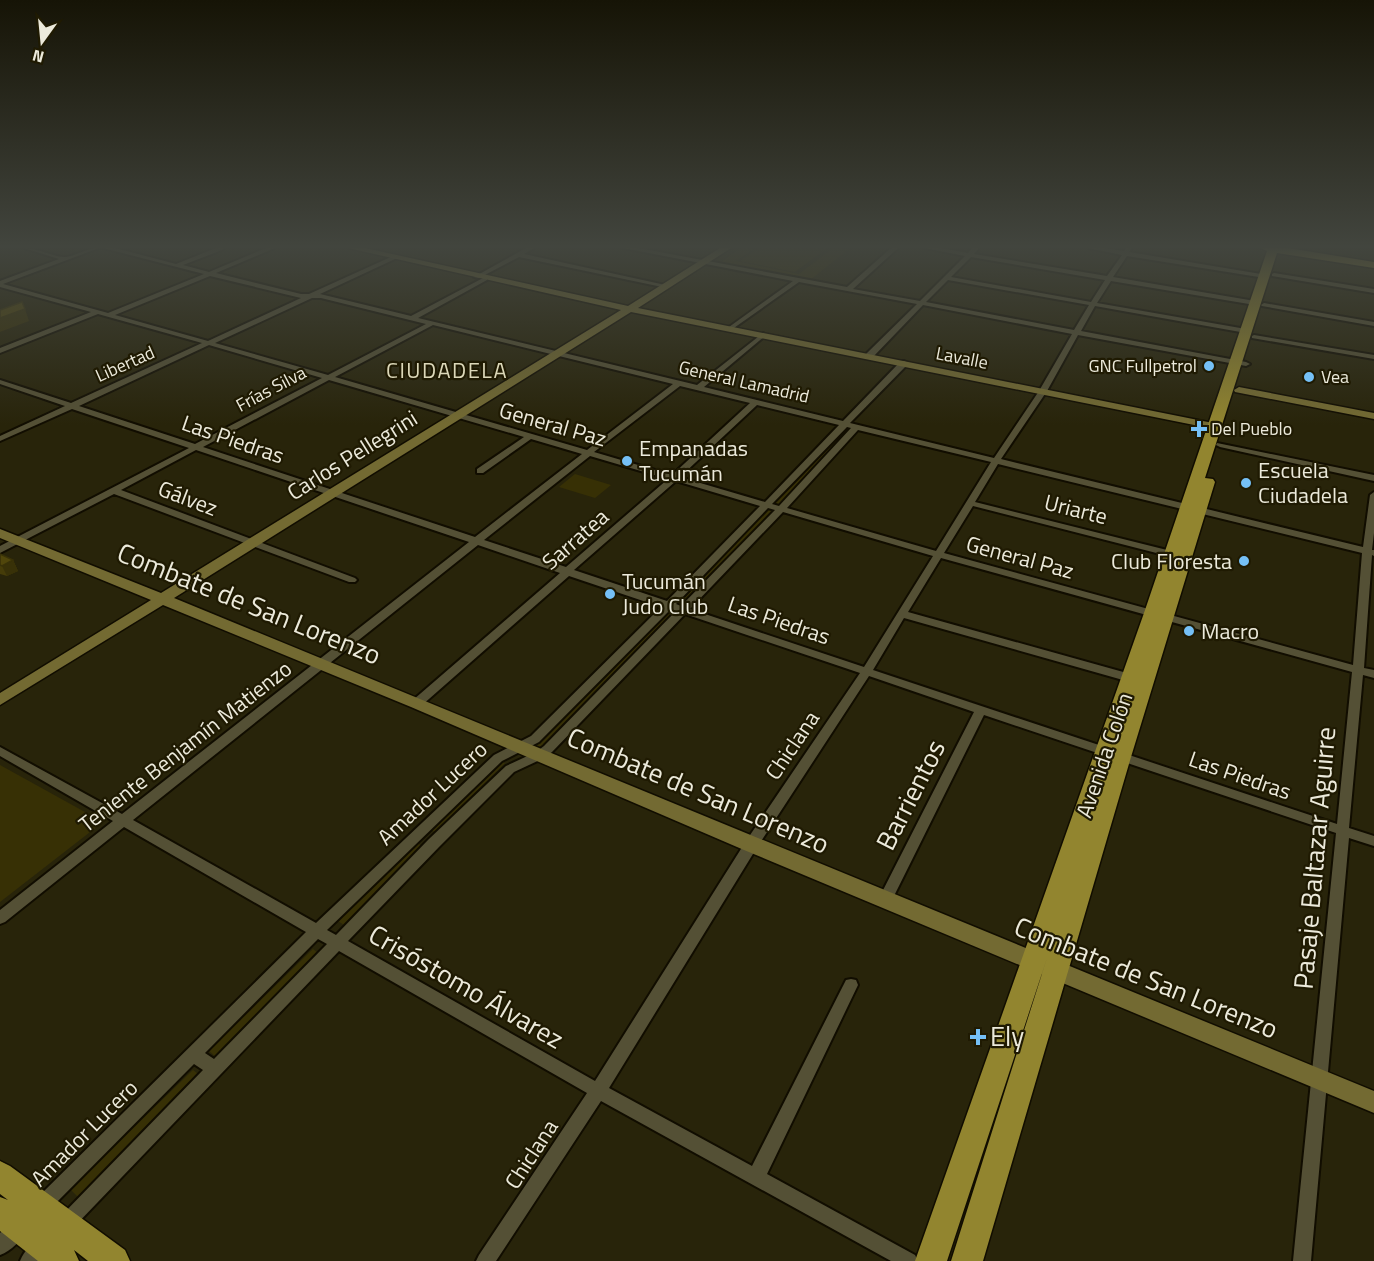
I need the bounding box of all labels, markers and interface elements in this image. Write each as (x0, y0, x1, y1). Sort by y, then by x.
north arrow (12, 12, 72, 72)
text: N (30, 43, 47, 70)
street label: Libertad (91, 339, 159, 389)
street label: Lavalle (934, 339, 990, 376)
place label: GNC Fullpetrol (1088, 352, 1197, 379)
district label: CIUDADELA (386, 353, 508, 387)
street label: General Lamadrid (676, 353, 812, 410)
street label: Frías Silva (231, 359, 311, 418)
marker: GNC Fullpetrol (1202, 359, 1216, 373)
place label: Vea (1321, 363, 1349, 390)
marker: Vea (1302, 370, 1316, 384)
street label: General Paz (495, 392, 611, 456)
street label: Carlos Pellegrini (280, 401, 424, 509)
street label: Las Piedras (177, 406, 289, 472)
place label: Del Pueblo (1211, 415, 1292, 442)
marker: Del Pueblo (1192, 422, 1206, 436)
place label: Empanadas Tucumán (639, 431, 748, 490)
place label: Escuela Ciudadela (1258, 453, 1348, 512)
marker: Empanadas Tucumán (620, 454, 634, 468)
street label: Gálvez (153, 471, 223, 525)
marker: Escuela Ciudadela (1239, 476, 1253, 490)
street label: Uriarte (1041, 485, 1111, 533)
street label: Sarratea (534, 500, 616, 578)
street label: General Paz (962, 526, 1078, 588)
street label: Combate de San Lorenzo (112, 531, 388, 674)
place label: Club Floresta (1111, 544, 1232, 578)
marker: Club Floresta (1237, 554, 1251, 568)
place label: Tucumán Judo Club (622, 564, 708, 623)
marker: Tucumán Judo Club (603, 587, 617, 601)
street label: Las Piedras (723, 587, 835, 653)
place label: Macro (1201, 614, 1259, 648)
marker: Macro (1182, 624, 1196, 638)
street label: Teniente Benjamín Matienzo (71, 652, 299, 840)
street label: Avenida Colón (1067, 688, 1141, 822)
street label: Chiclana (756, 704, 828, 786)
street label: Combate de San Lorenzo (561, 716, 836, 863)
street label: Pasaje Baltazar Aguirre (1282, 725, 1345, 991)
street label: Barrientos (864, 732, 955, 857)
street label: Amador Lucero (369, 733, 495, 853)
street label: Las Piedras (1184, 742, 1296, 808)
street label: Combate de San Lorenzo (1009, 905, 1285, 1048)
street label: Crisóstomo Álvarez (362, 913, 572, 1058)
place label: Ely (990, 1015, 1024, 1056)
marker: Ely (971, 1030, 985, 1044)
street label: Amador Lucero (23, 1072, 145, 1194)
street label: Chiclana (496, 1112, 566, 1196)

